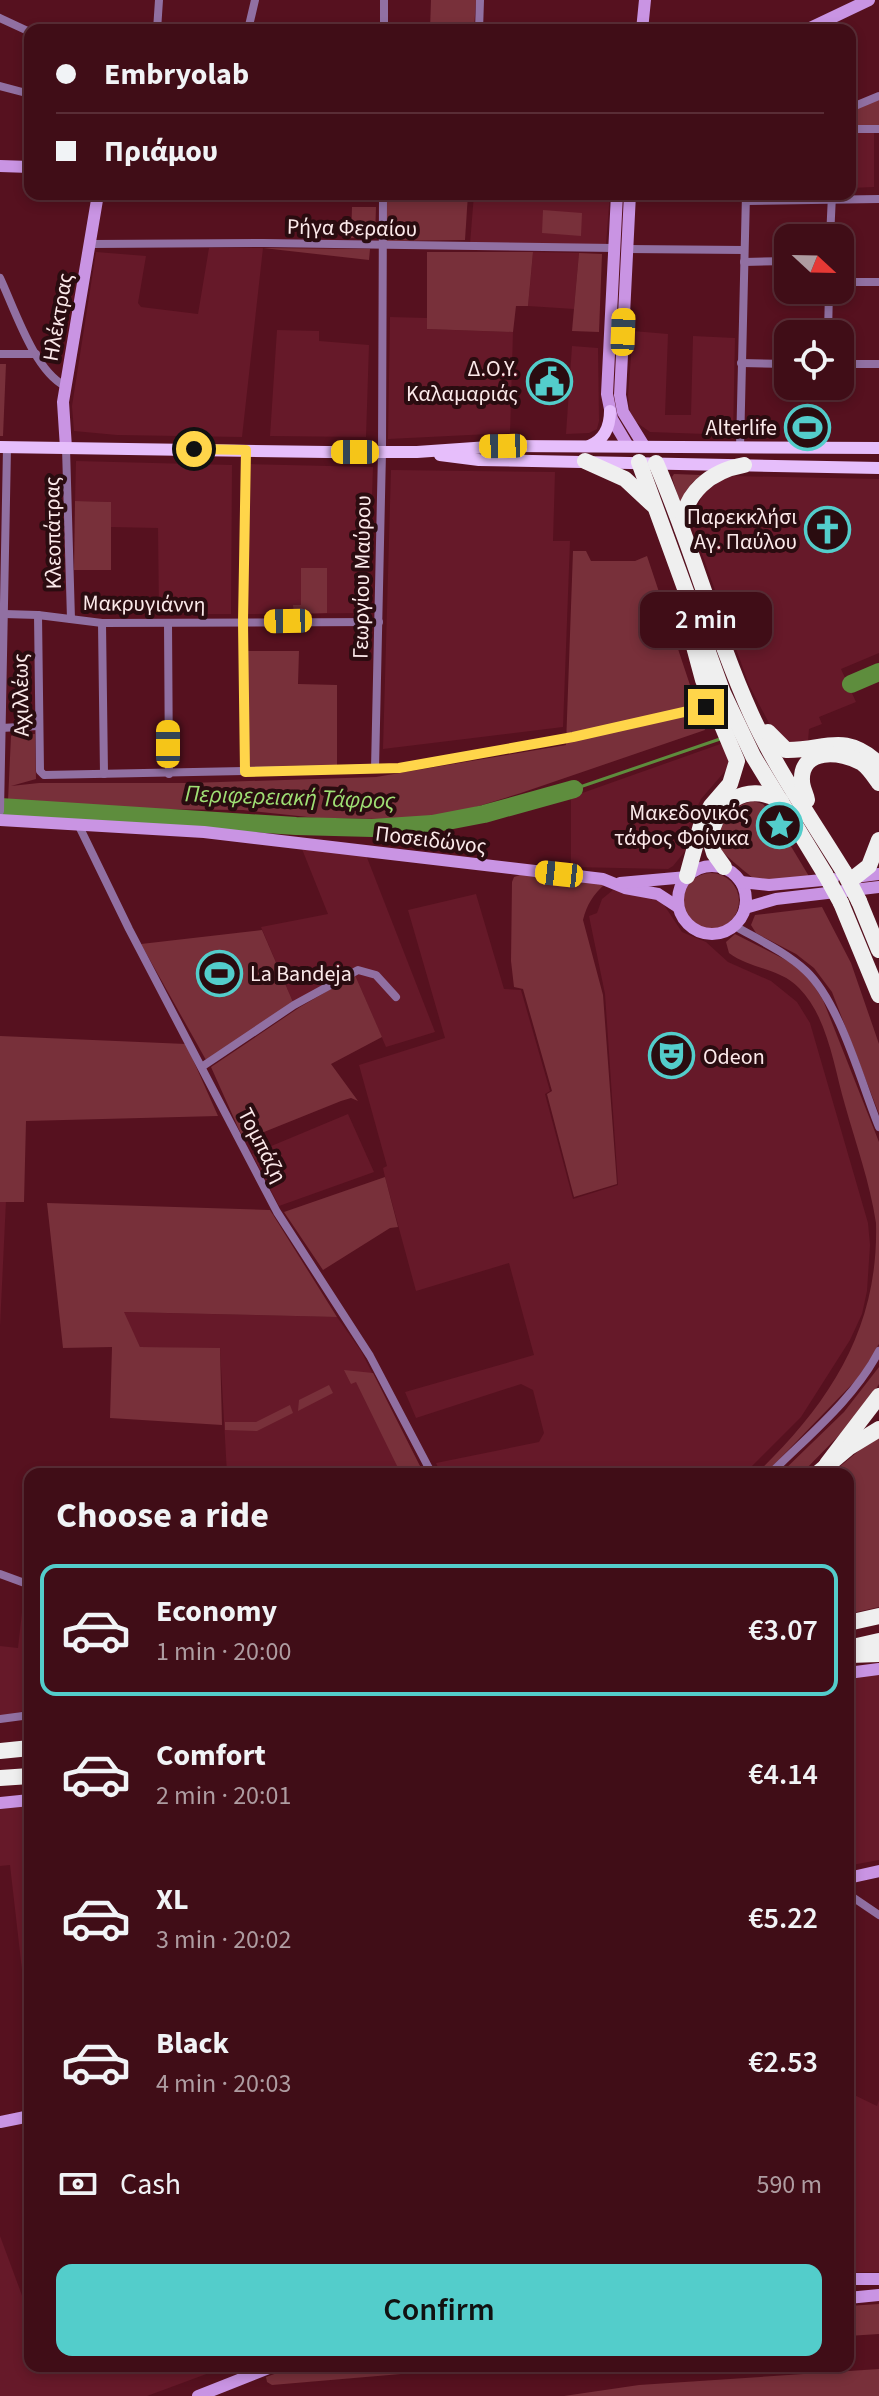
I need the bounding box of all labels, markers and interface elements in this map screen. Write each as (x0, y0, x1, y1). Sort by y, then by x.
text: Embryolab (104, 53, 249, 96)
text: Πριάμου (104, 130, 218, 173)
street label: Ρήγα Φεραίου (287, 211, 417, 245)
north arrow (774, 224, 854, 304)
map controls (774, 224, 854, 400)
street label: Ηλέκτρας (34, 271, 81, 364)
car (610, 308, 636, 356)
button: locate (774, 320, 854, 400)
place label: Δ.Ο.Υ. Καλαμαριάς (406, 353, 518, 410)
public building icon: Δ.Ο.Υ. Καλαμαριάς (525, 357, 573, 405)
sports icon: Alterlife (784, 403, 832, 451)
place label: Alterlife (706, 412, 777, 444)
route start (176, 431, 212, 467)
car (479, 434, 527, 458)
car (331, 440, 379, 464)
street label: Κλεοπάτρας (36, 476, 70, 590)
street label: Γεωργίου Μαύρου (345, 495, 379, 659)
place label: Παρεκκλήσι Αγ. Παύλου (687, 501, 797, 558)
church icon: Παρεκκλήσι Αγ. Παύλου (804, 505, 852, 553)
street label: Μακρυγιάννη (82, 587, 206, 621)
callout: 2 min (640, 591, 772, 647)
text: 2 min (675, 601, 737, 638)
car (264, 609, 312, 633)
street label: Αχιλλέως (4, 653, 38, 737)
route end (688, 689, 724, 725)
car (156, 720, 180, 768)
water label: Περιφερειακή Τάφρος (184, 776, 397, 819)
place label: Μακεδονικός τάφος Φοίνικα (614, 797, 750, 854)
place icon: Μακεδονικός τάφος Φοίνικα (756, 801, 804, 849)
street label: Ποσειδώνος (373, 817, 488, 863)
car (534, 860, 584, 888)
sports icon: La Bandeja (195, 949, 243, 997)
place label: La Bandeja (250, 958, 352, 990)
theatre icon: Odeon (648, 1032, 696, 1080)
place label: Odeon (703, 1041, 765, 1073)
street label: Τομπάζη (230, 1102, 295, 1189)
text: Choose a ride (56, 1490, 269, 1541)
text: Economy (156, 1590, 277, 1633)
icon: car (60, 1594, 132, 1666)
text: €3.07 (748, 1609, 818, 1652)
text: 1 min · 20:00 (156, 1633, 291, 1670)
text: Comfort (156, 1734, 266, 1777)
icon: car (60, 1738, 132, 1810)
text: €4.14 (748, 1753, 818, 1796)
text: 2 min · 20:01 (156, 1777, 291, 1814)
text: XL (156, 1878, 189, 1921)
icon: car (60, 1882, 132, 1954)
text: €5.22 (748, 1897, 818, 1940)
text: 3 min · 20:02 (156, 1921, 291, 1958)
text: Black (156, 2022, 229, 2065)
icon: car (60, 2026, 132, 2098)
text: €2.53 (748, 2041, 818, 2084)
text: 4 min · 20:03 (156, 2065, 291, 2102)
icon: cash (56, 2162, 100, 2206)
text: Cash (120, 2163, 181, 2206)
text: 590 m (756, 2166, 822, 2203)
button: Confirm (56, 2264, 822, 2356)

